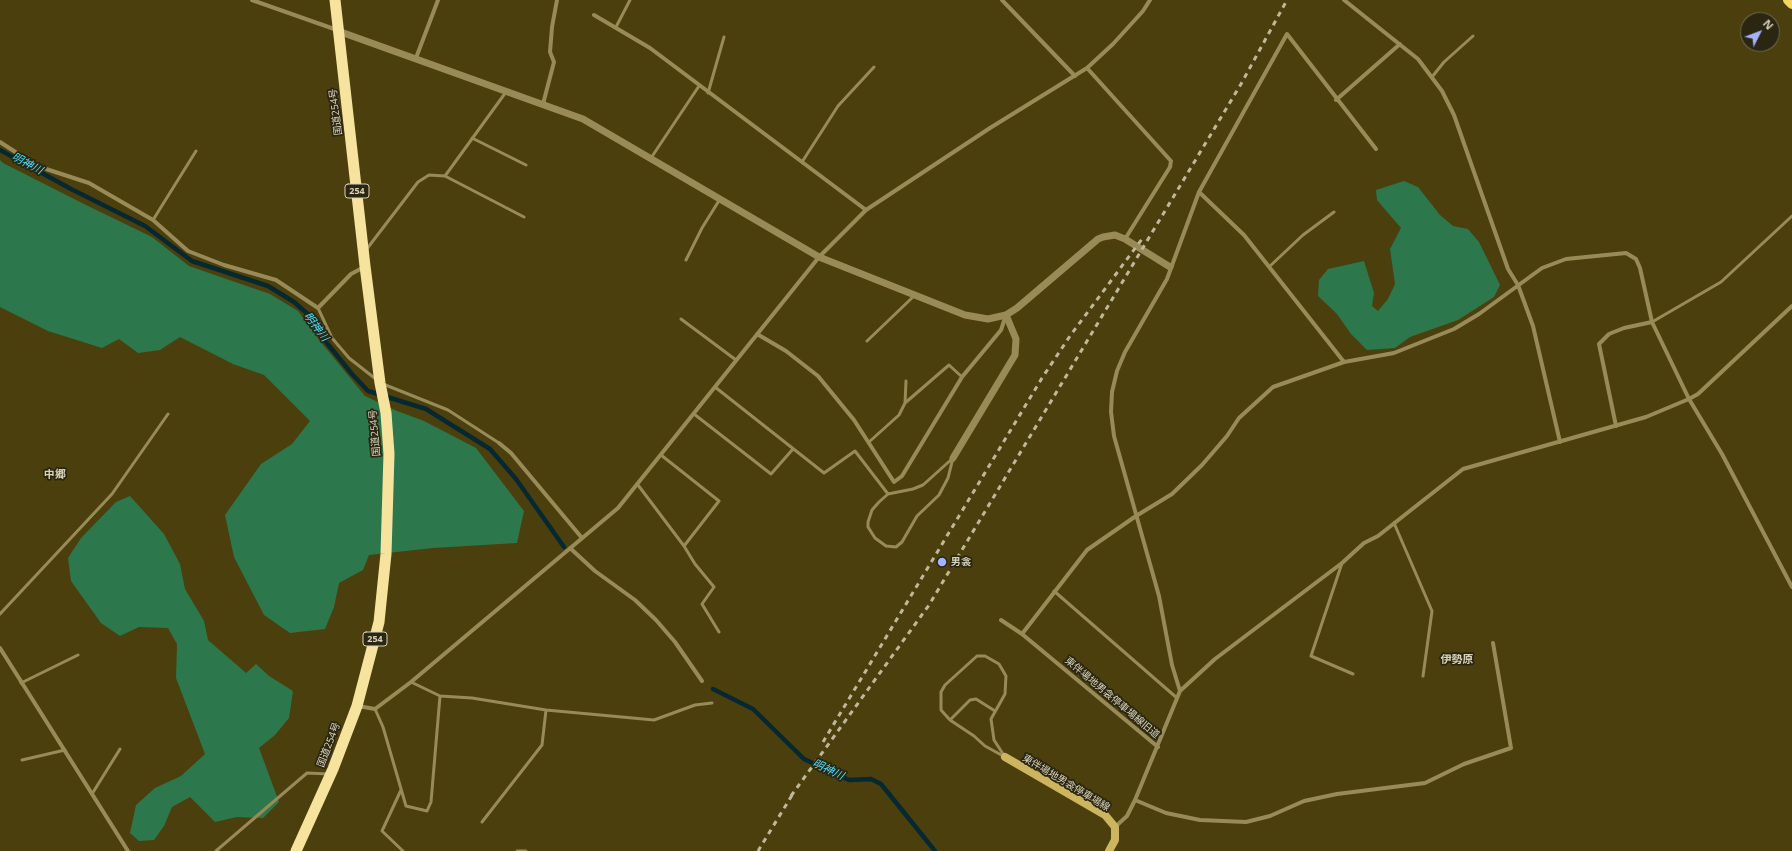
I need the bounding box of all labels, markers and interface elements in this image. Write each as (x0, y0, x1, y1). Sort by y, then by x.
north arrow (1740, 12, 1780, 52)
text: N (1760, 16, 1777, 33)
street label: 国道254号 (327, 88, 345, 136)
water label: 明神川 (9, 150, 45, 178)
road number: 254 (345, 184, 369, 198)
water label: 明神川 (301, 310, 331, 344)
street label: 国道254号 (367, 409, 383, 457)
district label: 中郷 (44, 468, 66, 482)
marker: 男衾 (936, 556, 948, 568)
place label: 男衾 (951, 556, 971, 568)
road number: 254 (363, 632, 387, 646)
district label: 伊勢原 (1441, 653, 1473, 667)
street label: 東伴場地男衾停車場線旧道 (1062, 655, 1162, 741)
street label: 国道254号 (315, 721, 343, 769)
street label: 東伴場地男衾停車場線 (1020, 752, 1112, 814)
water label: 明神川 (810, 757, 846, 783)

